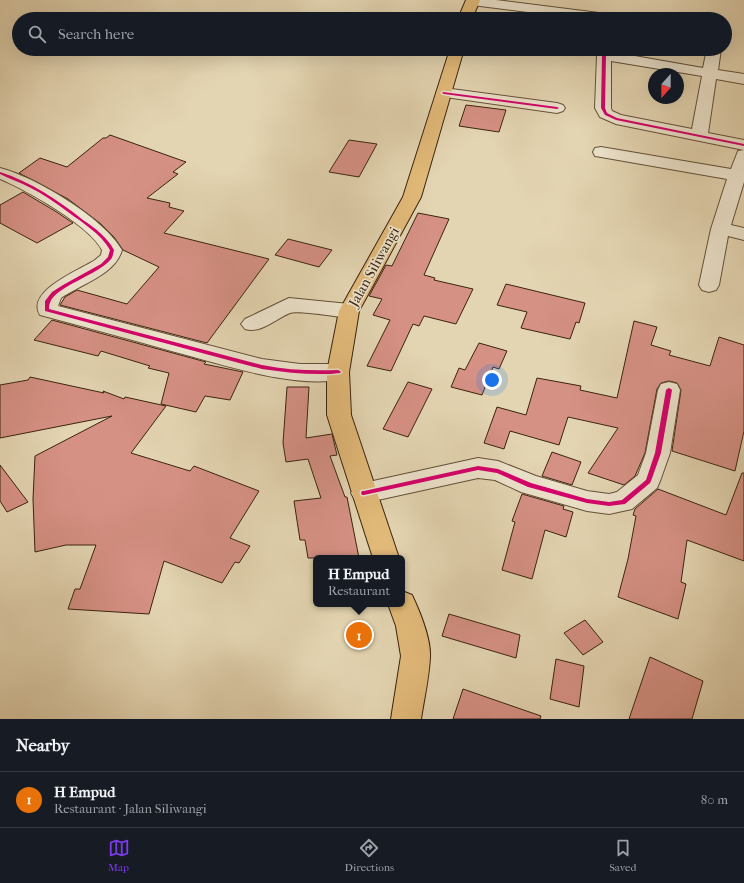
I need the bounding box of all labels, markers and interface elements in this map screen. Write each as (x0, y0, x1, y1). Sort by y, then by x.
search box (12, 12, 732, 56)
icon: search (26, 23, 48, 45)
text: Search here (58, 25, 134, 43)
north arrow (648, 68, 684, 104)
street label: Jalan Siliwangi (345, 224, 403, 311)
your location (482, 370, 502, 390)
popup (313, 555, 405, 607)
text: H Empud (328, 565, 389, 583)
text: Restaurant (328, 583, 390, 598)
pin: 1 (346, 620, 372, 650)
text: Nearby (16, 735, 70, 755)
text: H Empud (54, 783, 115, 801)
text: 1 (27, 792, 31, 807)
text: 80 m (701, 792, 728, 807)
text: Restaurant · Jalan Siliwangi (54, 801, 207, 816)
tab: Map (108, 837, 130, 874)
tab: Directions (345, 837, 394, 874)
tab: Saved (609, 837, 636, 874)

